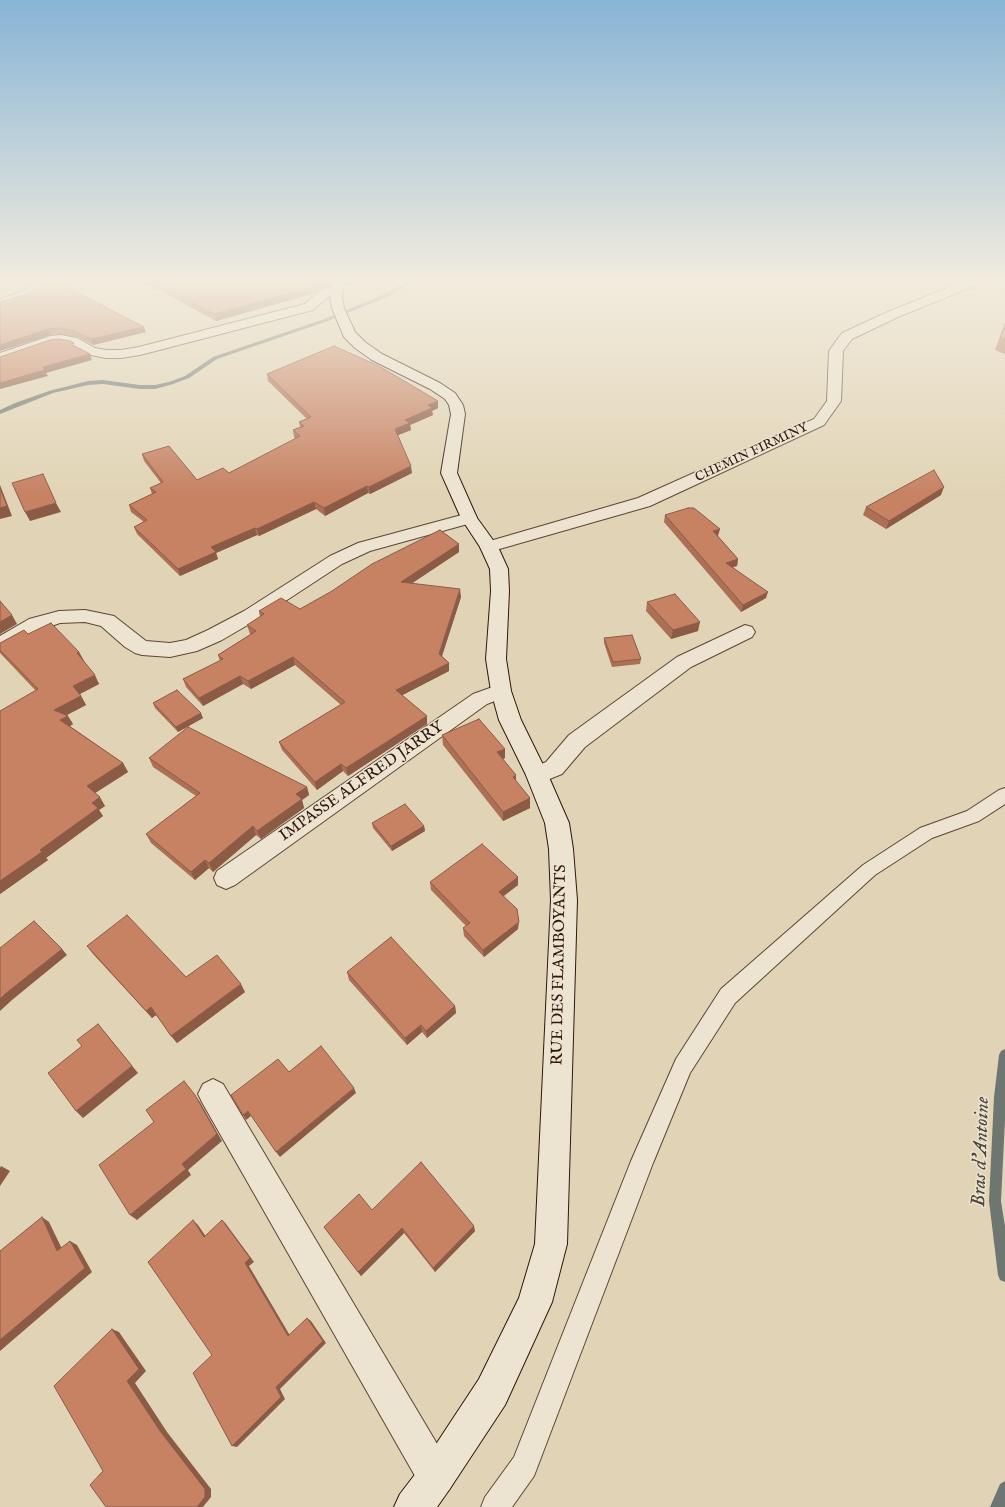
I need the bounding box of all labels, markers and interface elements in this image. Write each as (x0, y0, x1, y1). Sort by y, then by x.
street label: CHEMIN FIRMINY (693, 420, 811, 486)
street label: IMPASSE ALFRED JARRY (276, 718, 448, 846)
street label: RUE DES FLAMBOYANTS (549, 864, 571, 1066)
water label: Bras d'Antoine (968, 1096, 996, 1208)

